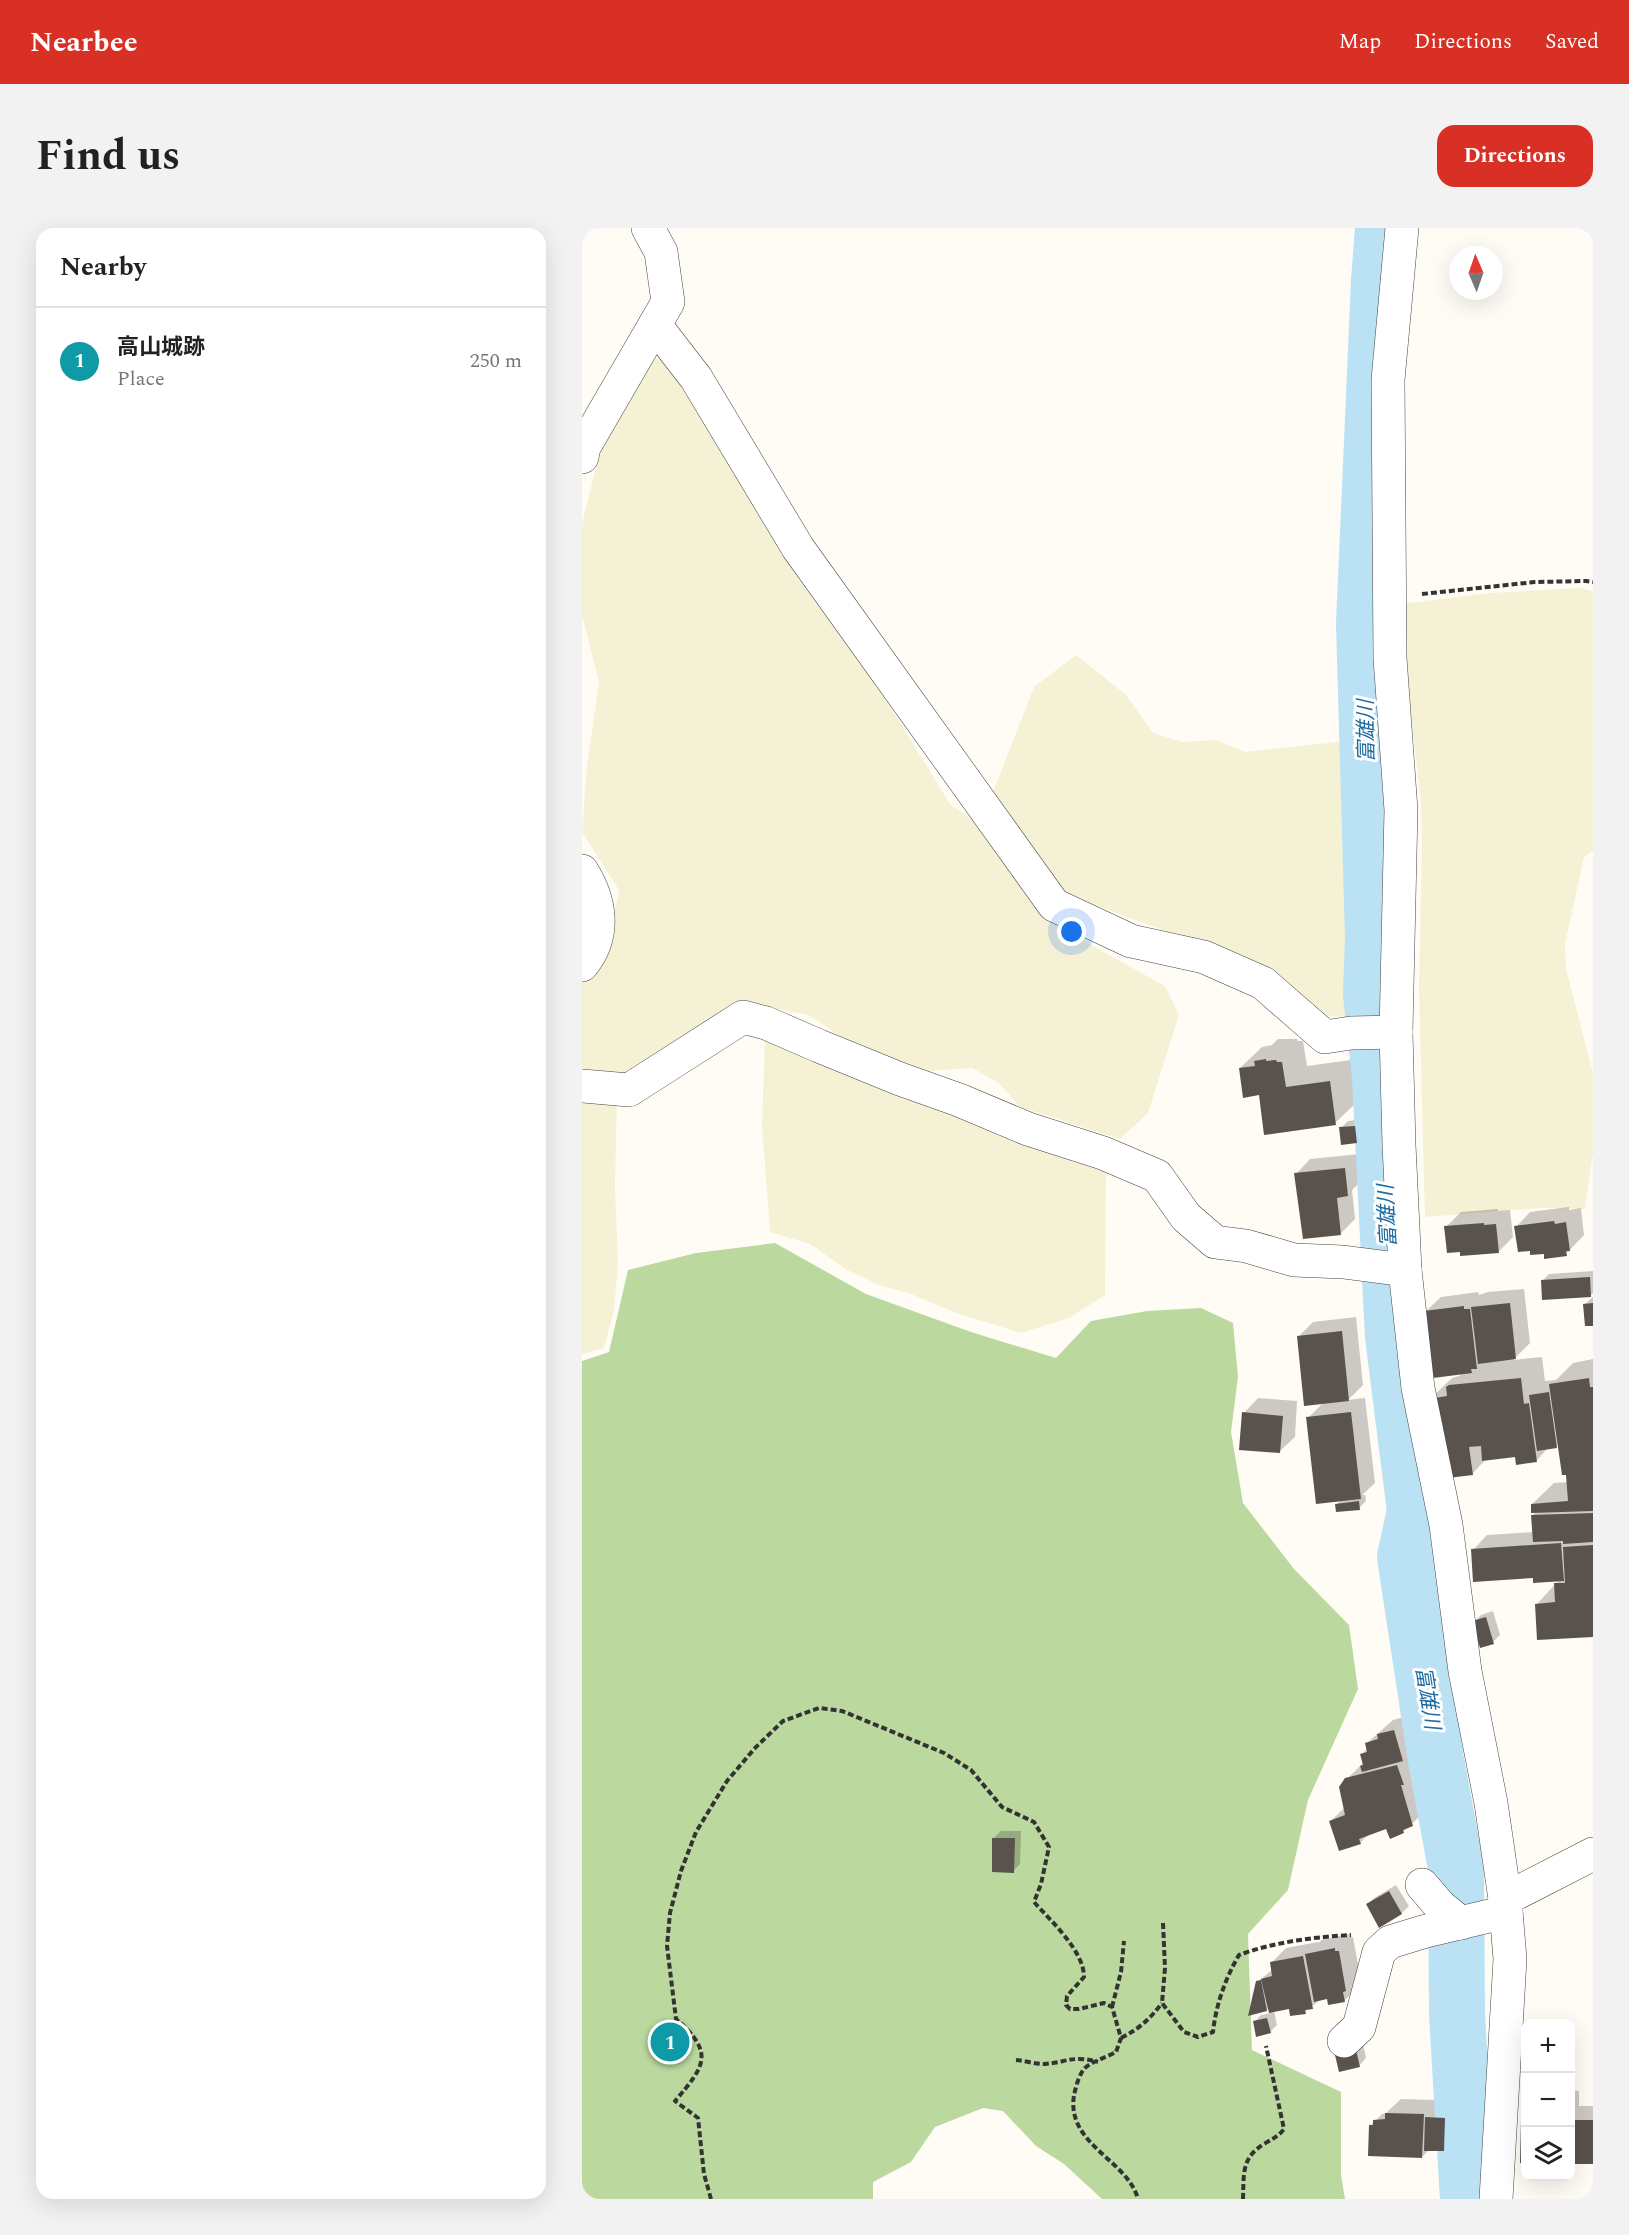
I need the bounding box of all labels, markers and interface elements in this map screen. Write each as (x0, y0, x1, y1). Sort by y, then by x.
text: Nearbee (30, 21, 138, 64)
text: Map (1339, 26, 1381, 58)
text: Directions (1414, 26, 1512, 58)
text: Saved (1545, 26, 1599, 58)
text: Find us (36, 125, 180, 188)
button: Directions (1437, 125, 1593, 187)
north arrow (1449, 246, 1503, 300)
text: Nearby (60, 247, 146, 287)
text: 高山城跡 (117, 331, 205, 364)
text: 1 (74, 346, 85, 376)
text: 250 m (470, 346, 522, 376)
text: Place (117, 364, 165, 394)
water label: 富雄川 (1350, 697, 1384, 763)
your location (1057, 917, 1086, 946)
water label: 富雄川 (1370, 1182, 1406, 1248)
water label: 富雄川 (1406, 1665, 1448, 1734)
map controls (1521, 2019, 1575, 2181)
button: + (1521, 2019, 1575, 2073)
pin: 1 (650, 2020, 689, 2064)
button: − (1521, 2073, 1575, 2127)
button: layers (1521, 2127, 1575, 2181)

